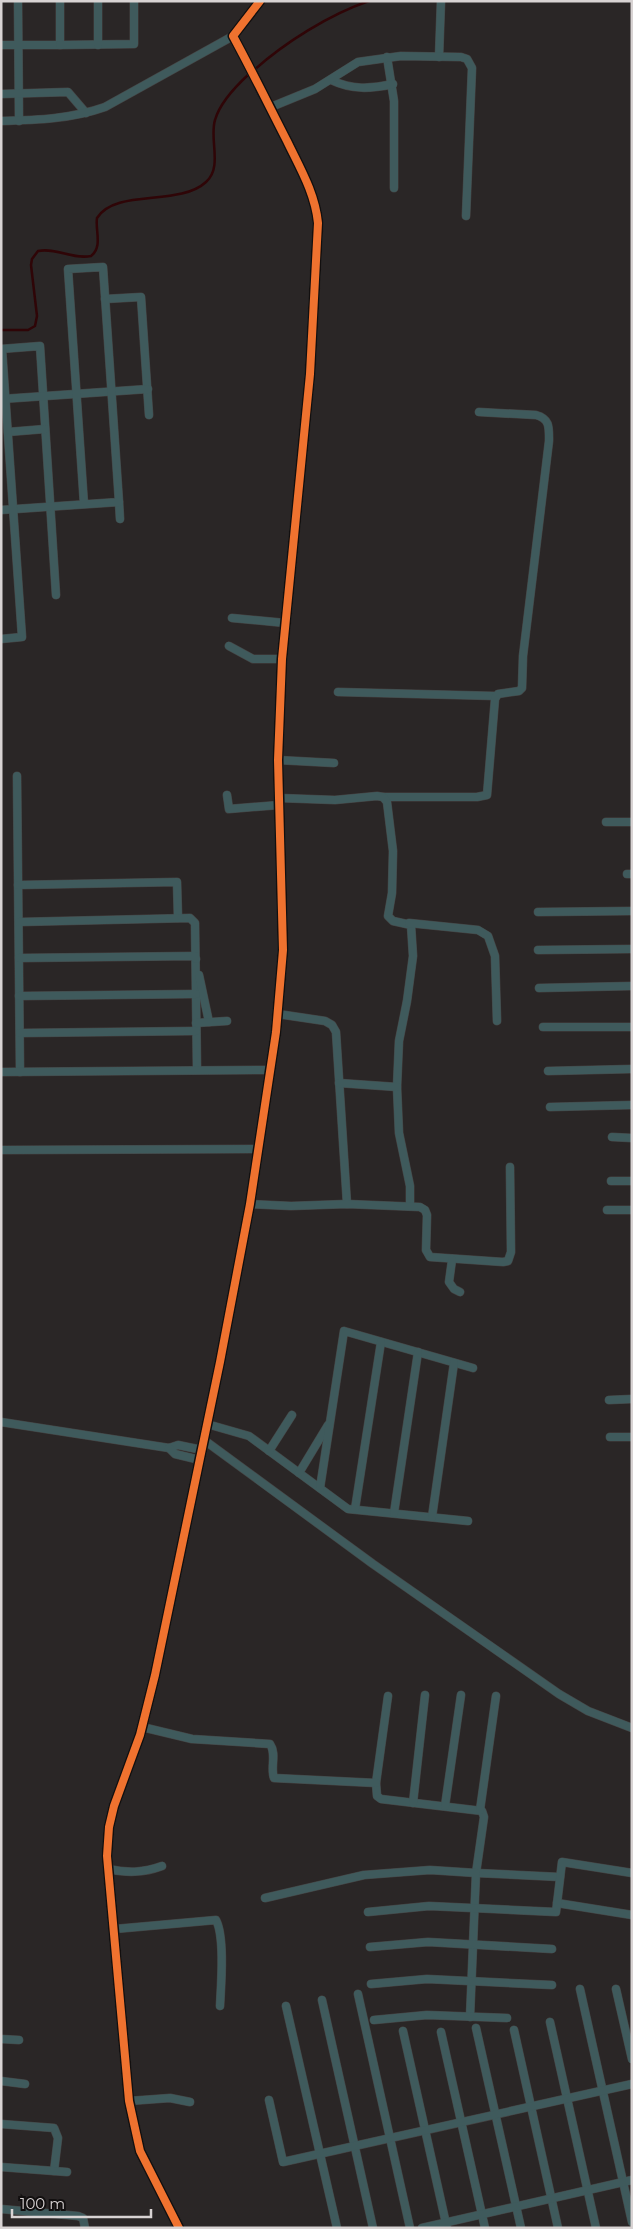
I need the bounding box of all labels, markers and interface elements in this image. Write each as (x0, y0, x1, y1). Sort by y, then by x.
scale bar (12, 2186, 151, 2218)
text: 100 m (20, 2194, 65, 2213)

